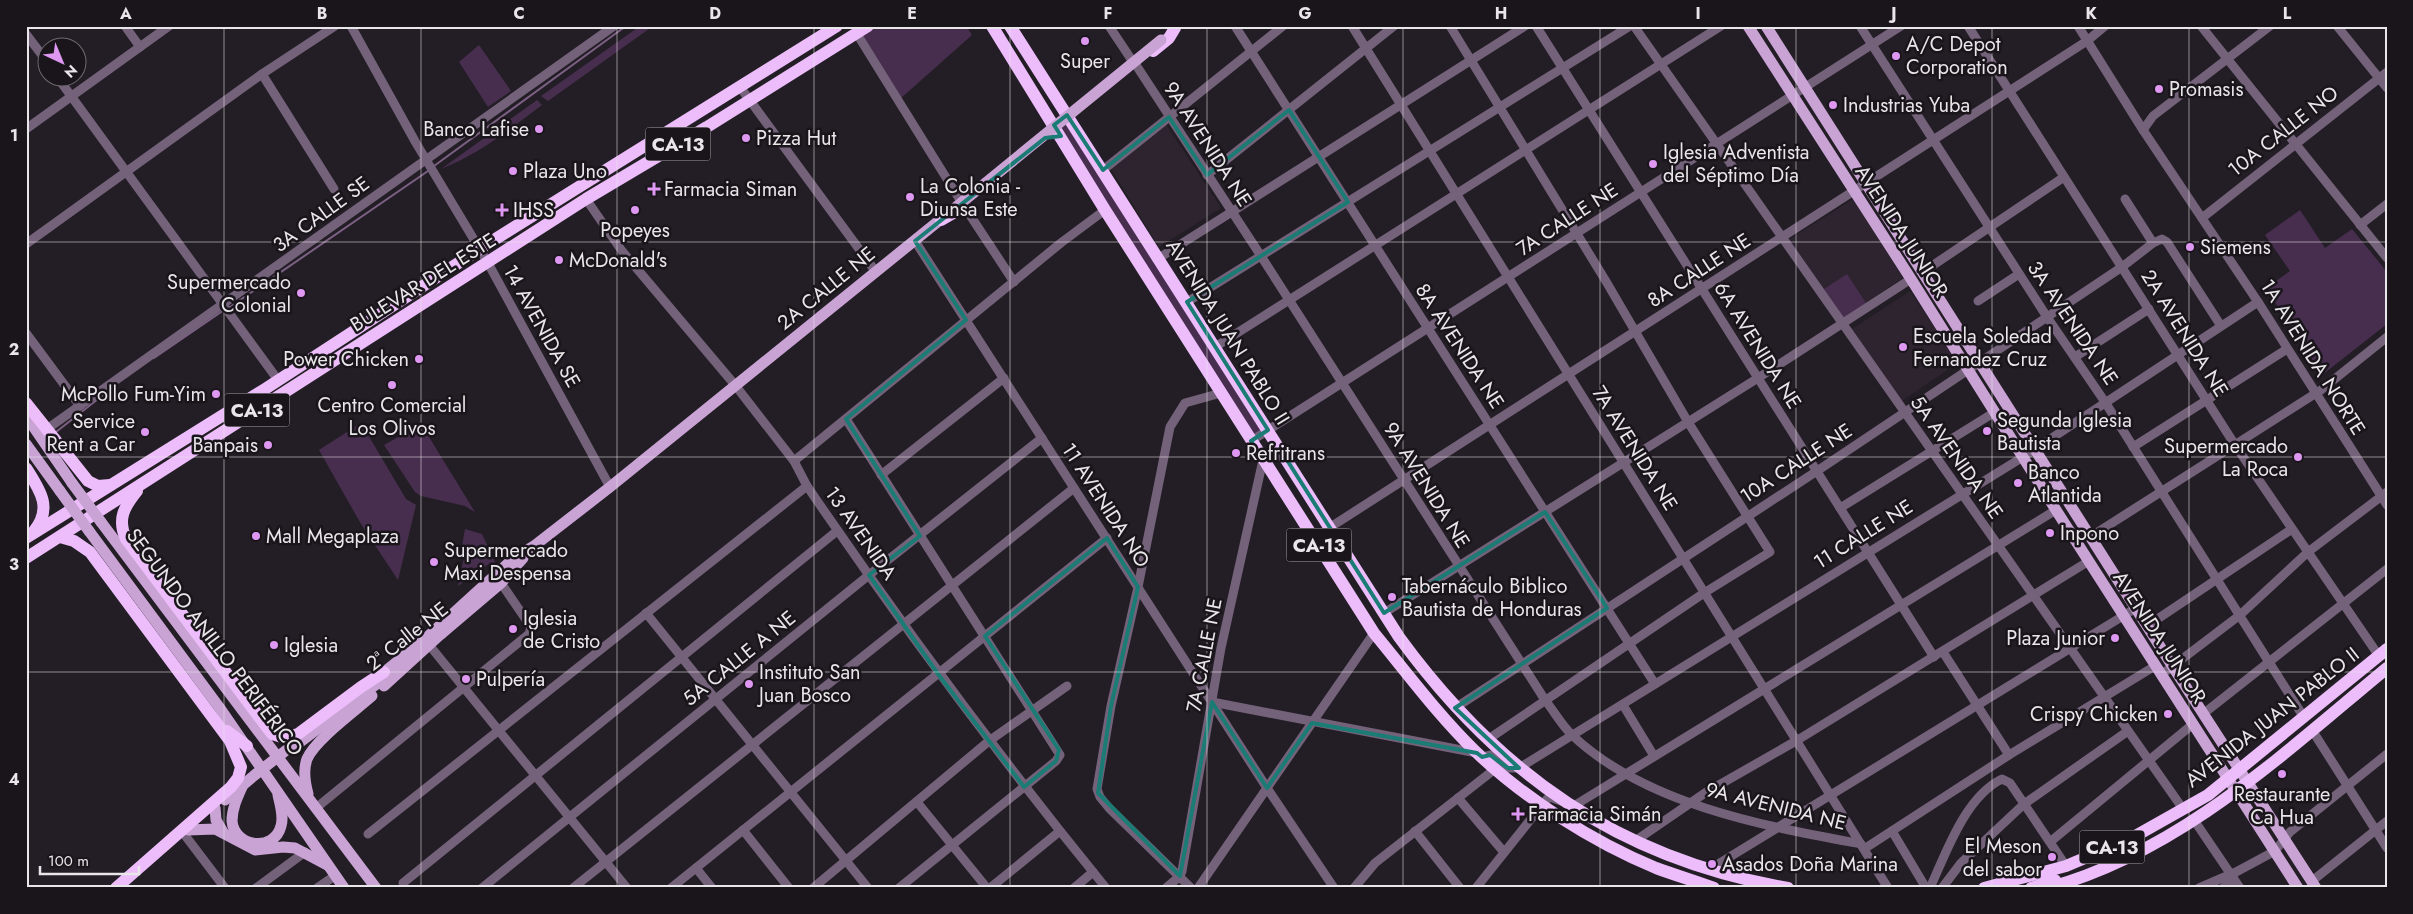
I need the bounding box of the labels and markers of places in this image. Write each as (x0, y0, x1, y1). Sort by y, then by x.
place label: A/C Depot Corporation (1906, 30, 2008, 82)
marker: Super (1079, 35, 1091, 47)
place label: Super (1060, 47, 1110, 76)
marker: A/C Depot Corporation (1890, 50, 1902, 62)
place label: Promasis (2169, 75, 2244, 104)
marker: Promasis (2153, 83, 2165, 95)
place label: Industrias Yuba (1843, 91, 1970, 120)
marker: Industrias Yuba (1827, 99, 1839, 111)
place label: Banco Lafise (423, 115, 529, 144)
marker: Banco Lafise (533, 123, 545, 135)
place label: Pizza Hut (756, 124, 837, 153)
marker: Pizza Hut (740, 132, 752, 144)
place label: Iglesia Adventista del Séptimo Día (1663, 138, 1809, 190)
place label: Plaza Uno (523, 157, 607, 186)
marker: Iglesia Adventista del Séptimo Día (1647, 158, 1659, 170)
marker: Plaza Uno (507, 165, 519, 177)
place label: La Colonia - Diunsa Este (920, 172, 1021, 224)
place label: Farmacia Siman (664, 175, 797, 204)
marker: Farmacia Siman (648, 183, 660, 195)
marker: La Colonia - Diunsa Este (904, 191, 916, 203)
place label: IHSS (513, 196, 554, 225)
marker: IHSS (495, 203, 509, 217)
marker: Popeyes (629, 204, 641, 216)
place label: Popeyes (600, 216, 670, 245)
place label: Siemens (2200, 233, 2271, 262)
marker: Siemens (2184, 241, 2196, 253)
place label: McDonald's (569, 246, 667, 275)
marker: McDonald's (553, 254, 565, 266)
place label: Supermercado Colonial (167, 268, 291, 320)
marker: Supermercado Colonial (295, 287, 307, 299)
place label: Escuela Soledad Fernandez Cruz (1913, 322, 2052, 374)
marker: Escuela Soledad Fernandez Cruz (1897, 341, 1909, 353)
place label: Power Chicken (283, 345, 409, 374)
marker: Power Chicken (413, 353, 425, 365)
marker: Centro Comercial Los Olivos (386, 379, 398, 391)
place label: McPollo Fum-Yim (61, 380, 206, 409)
marker: McPollo Fum-Yim (210, 388, 222, 400)
place label: Centro Comercial Los Olivos (318, 391, 466, 443)
place label: Segunda Iglesia Bautista (1997, 406, 2132, 458)
place label: Service Rent a Car (46, 407, 135, 459)
marker: Segunda Iglesia Bautista (1981, 425, 1993, 437)
marker: Service Rent a Car (139, 426, 151, 438)
place label: Banpais (192, 431, 258, 460)
place label: Supermercado La Roca (2164, 432, 2288, 484)
marker: Banpais (262, 439, 274, 451)
place label: Refritrans (1246, 439, 1325, 468)
marker: Refritrans (1230, 447, 1242, 459)
marker: Supermercado La Roca (2292, 451, 2304, 463)
place label: Banco Atlantida (2028, 458, 2102, 510)
marker: Banco Atlantida (2012, 477, 2024, 489)
place label: Inpono (2060, 519, 2119, 548)
place label: Mall Megaplaza (266, 522, 399, 551)
marker: Inpono (2044, 527, 2056, 539)
marker: Mall Megaplaza (250, 530, 262, 542)
place label: Supermercado Maxi Despensa (444, 536, 571, 588)
marker: Supermercado Maxi Despensa (428, 556, 440, 568)
place label: Tabernáculo Biblico Bautista de Honduras (1402, 572, 1582, 624)
marker: Tabernáculo Biblico Bautista de Honduras (1386, 591, 1398, 603)
place label: Iglesia de Cristo (523, 604, 600, 656)
marker: Iglesia de Cristo (507, 623, 519, 635)
place label: Plaza Junior (2006, 624, 2105, 653)
place label: Iglesia (284, 631, 338, 660)
marker: Plaza Junior (2109, 632, 2121, 644)
marker: Iglesia (268, 639, 280, 651)
place label: Instituto San Juan Bosco (756, 658, 861, 710)
place label: Pulpería (476, 665, 545, 694)
marker: Pulpería (460, 673, 472, 685)
marker: Instituto San Juan Bosco (743, 678, 755, 690)
place label: Crispy Chicken (2030, 700, 2158, 729)
marker: Crispy Chicken (2162, 708, 2174, 720)
marker: Restaurante Ca Hua (2276, 768, 2288, 780)
place label: Restaurante Ca Hua (2234, 780, 2330, 832)
place label: Farmacia Simán (1528, 800, 1661, 829)
marker: Farmacia Simán (1512, 808, 1524, 820)
place label: El Meson del sabor (1963, 832, 2042, 884)
place label: Asados Doña Marina (1722, 850, 1898, 879)
marker: El Meson del sabor (2046, 851, 2058, 863)
marker: Asados Doña Marina (1706, 858, 1718, 870)

